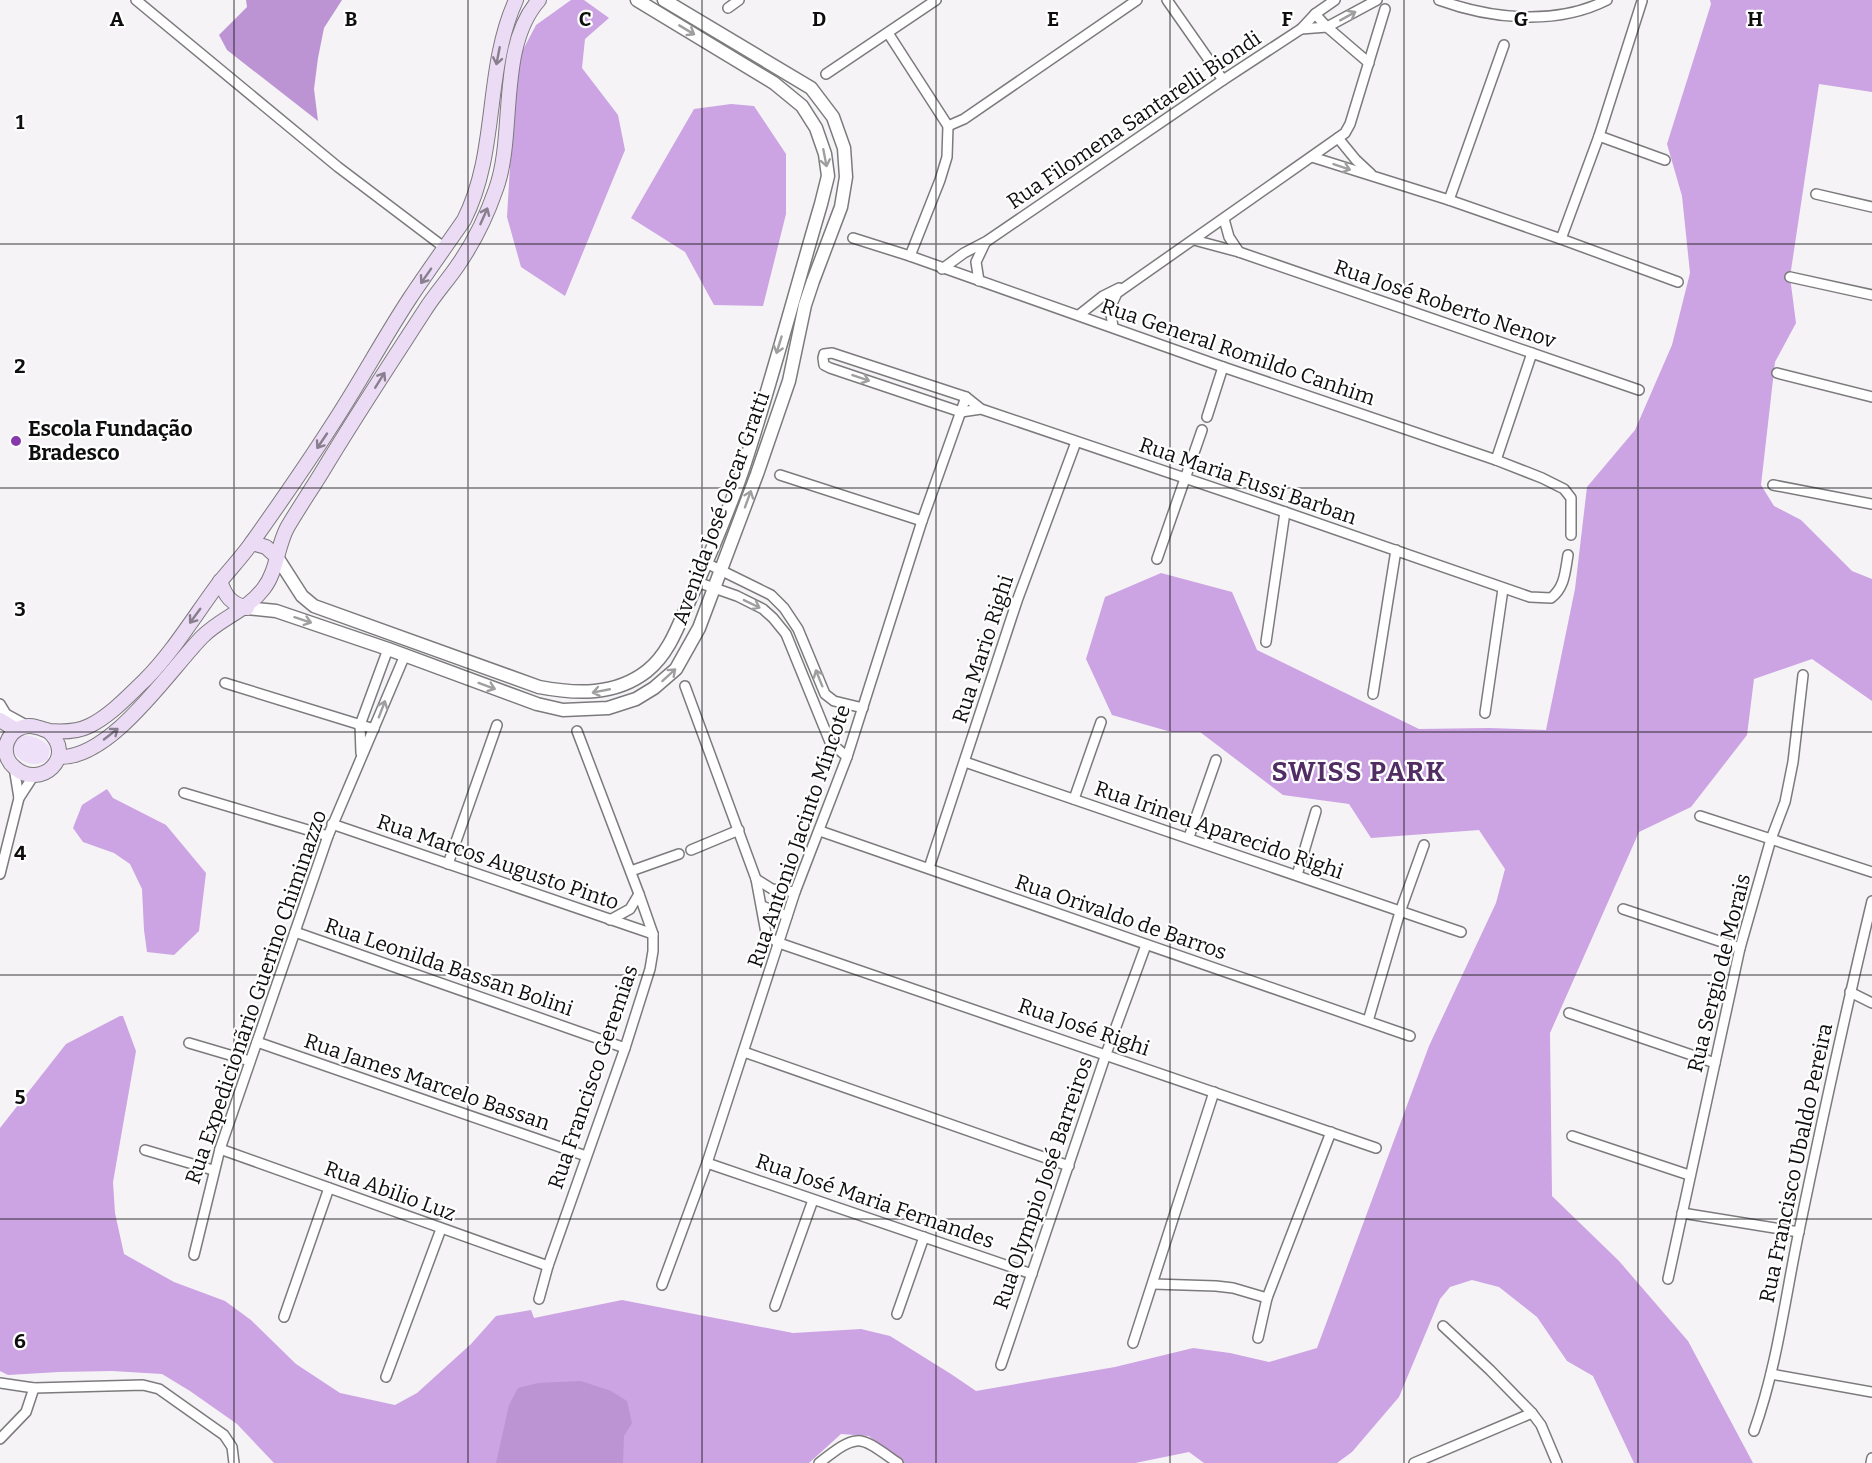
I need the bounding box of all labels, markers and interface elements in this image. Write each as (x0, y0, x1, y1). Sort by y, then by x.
text: A (110, 7, 125, 31)
text: B (345, 7, 358, 31)
text: C (579, 7, 591, 31)
text: D (812, 7, 826, 31)
text: E (1047, 7, 1059, 31)
text: F (1281, 7, 1293, 31)
text: G (1514, 7, 1528, 31)
text: H (1747, 7, 1763, 31)
one-way arrow (1339, 10, 1356, 22)
one-way arrow (678, 25, 695, 37)
street label: Rua Filomena Santarelli Biondi (1002, 25, 1266, 215)
one-way arrow (492, 45, 503, 65)
text: 1 (16, 110, 25, 134)
one-way arrow (820, 147, 831, 167)
one-way arrow (1332, 162, 1351, 173)
one-way arrow (479, 207, 491, 225)
street label: Rua José Roberto Nenov (1331, 254, 1560, 354)
one-way arrow (420, 267, 432, 284)
street label: Rua General Romildo Canhim (1098, 293, 1378, 411)
one-way arrow (773, 336, 784, 355)
text: 2 (14, 354, 26, 378)
one-way arrow (374, 372, 386, 389)
one-way arrow (851, 374, 870, 385)
street label: Avenida José Oscar Gratti (667, 388, 775, 628)
place label: Escola Fundação Bradesco (28, 416, 193, 466)
one-way arrow (316, 432, 328, 449)
street label: Rua Maria Fussi Barban (1136, 432, 1360, 530)
marker: Escola Fundação Bradesco (9, 434, 23, 448)
one-way arrow (744, 490, 755, 508)
street label: Rua Mario Righi (947, 572, 1019, 726)
text: 3 (14, 597, 26, 621)
one-way arrow (742, 598, 760, 610)
one-way arrow (189, 607, 201, 623)
one-way arrow (294, 616, 312, 627)
one-way arrow (661, 668, 676, 682)
one-way arrow (813, 669, 824, 688)
one-way arrow (477, 681, 496, 692)
one-way arrow (591, 686, 611, 697)
one-way arrow (377, 700, 388, 719)
street label: Rua Antonio Jacinto Mincote (742, 701, 856, 971)
one-way arrow (102, 727, 118, 740)
district label: SWISS PARK (1272, 756, 1447, 788)
street label: Rua Irineu Aparecido Righi (1091, 775, 1347, 885)
street label: Rua Expedicionãrio Guerino Chiminazzo (180, 807, 332, 1187)
street label: Rua Marcos Augusto Pinto (373, 808, 623, 916)
text: 4 (14, 841, 26, 865)
street label: Rua Orivaldo de Barros (1012, 869, 1230, 965)
street label: Rua Sergio de Morais (1682, 871, 1756, 1075)
street label: Rua Leonilda Bassan Bolini (321, 912, 577, 1022)
street label: Rua Francisco Geremias (542, 962, 644, 1192)
street label: Rua José Righi (1015, 992, 1153, 1062)
street label: Rua Francisco Ubaldo Pereira (1754, 1020, 1838, 1305)
street label: Rua James Marcelo Bassan (301, 1028, 553, 1136)
street label: Rua Olympio José Barreiros (988, 1054, 1098, 1312)
text: 5 (15, 1085, 26, 1109)
street label: Rua José Maria Fernandes (752, 1148, 998, 1254)
street label: Rua Abilio Luz (321, 1155, 459, 1227)
text: 6 (14, 1329, 26, 1353)

